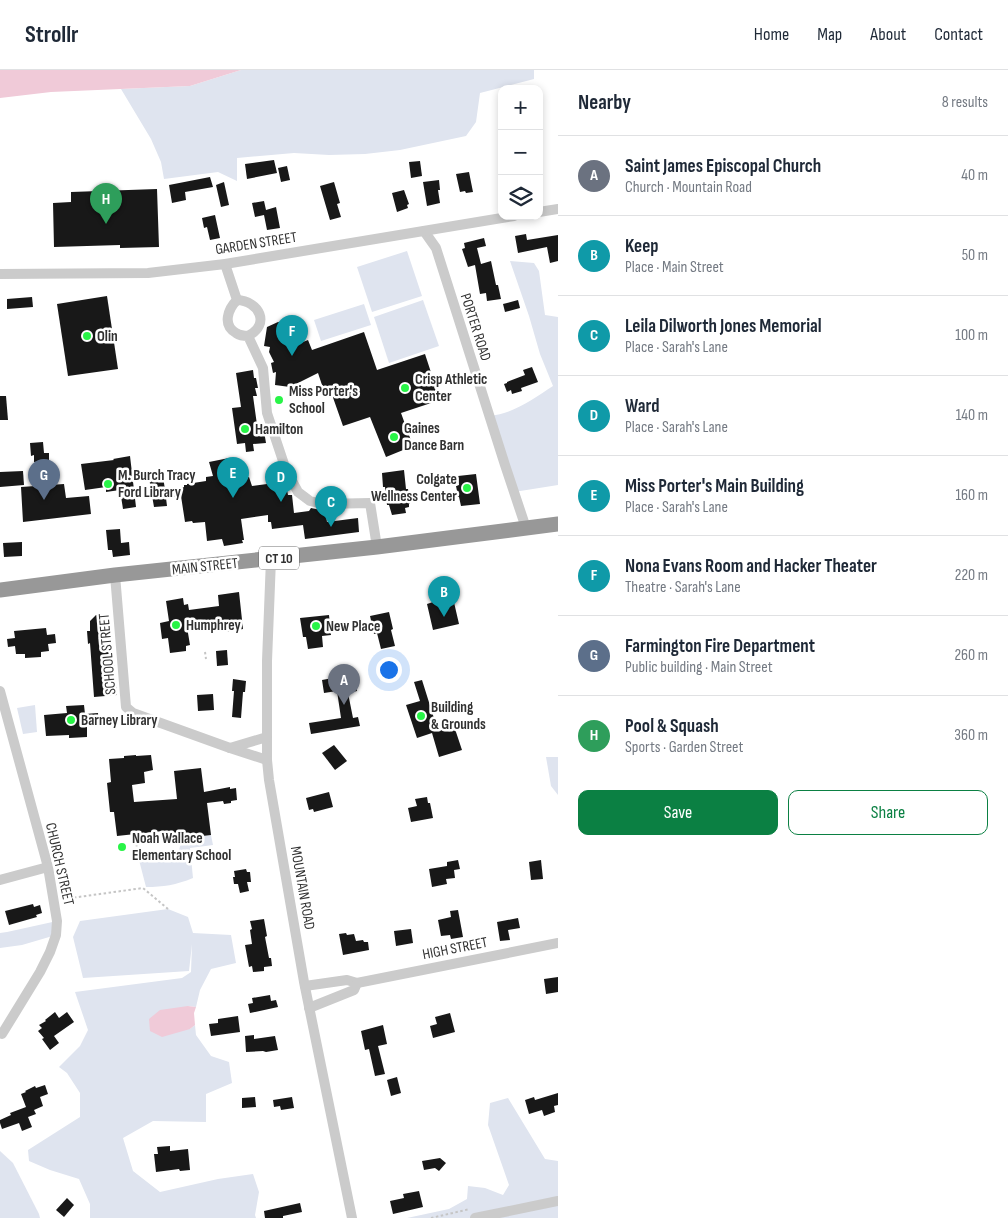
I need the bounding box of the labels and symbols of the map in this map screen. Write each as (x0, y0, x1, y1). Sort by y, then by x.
pin: H (90, 183, 122, 224)
street label: GARDEN STREET (214, 228, 298, 259)
street label: PORTER ROAD (456, 291, 495, 363)
pin: F (276, 315, 308, 356)
place label: Olin (97, 327, 118, 346)
marker: Olin (81, 330, 93, 342)
place label: Crisp Athletic Center (415, 370, 487, 406)
place label: Miss Porter's School (289, 382, 358, 418)
marker: Crisp Athletic Center (399, 382, 411, 394)
marker: Miss Porter's School (273, 394, 285, 406)
place label: Gaines Dance Barn (404, 419, 464, 455)
place label: Hamilton (255, 420, 303, 439)
marker: Hamilton (239, 423, 251, 435)
marker: Gaines Dance Barn (388, 431, 400, 443)
pin: E (217, 457, 249, 498)
pin: G (28, 459, 60, 500)
pin: D (265, 461, 297, 502)
place label: M. Burch Tracy Ford Library (118, 466, 196, 502)
place label: Colgate Wellness Center (371, 470, 457, 506)
marker: M. Burch Tracy Ford Library (102, 478, 114, 490)
marker: Colgate Wellness Center (461, 482, 473, 494)
pin: C (315, 486, 347, 527)
road number: CT 10 (259, 546, 299, 569)
street label: MAIN STREET (171, 554, 239, 579)
pin: B (428, 576, 460, 617)
street label: SCHOOL STREET (94, 612, 121, 696)
place label: Humphrey (186, 616, 241, 635)
place label: New Place (326, 617, 380, 636)
marker: Humphrey (170, 619, 182, 631)
marker: New Place (310, 620, 322, 632)
your location (376, 657, 402, 683)
pin: A (328, 664, 360, 705)
place label: Building & Grounds (431, 698, 486, 734)
marker: Building & Grounds (415, 710, 427, 722)
place label: Barney Library (81, 711, 158, 730)
marker: Barney Library (65, 714, 77, 726)
street label: CHURCH STREET (41, 821, 78, 907)
place label: Noah Wallace Elementary School (132, 829, 231, 865)
marker: Noah Wallace Elementary School (116, 841, 128, 853)
street label: MOUNTAIN ROAD (286, 845, 319, 931)
street label: HIGH STREET (421, 933, 489, 964)

